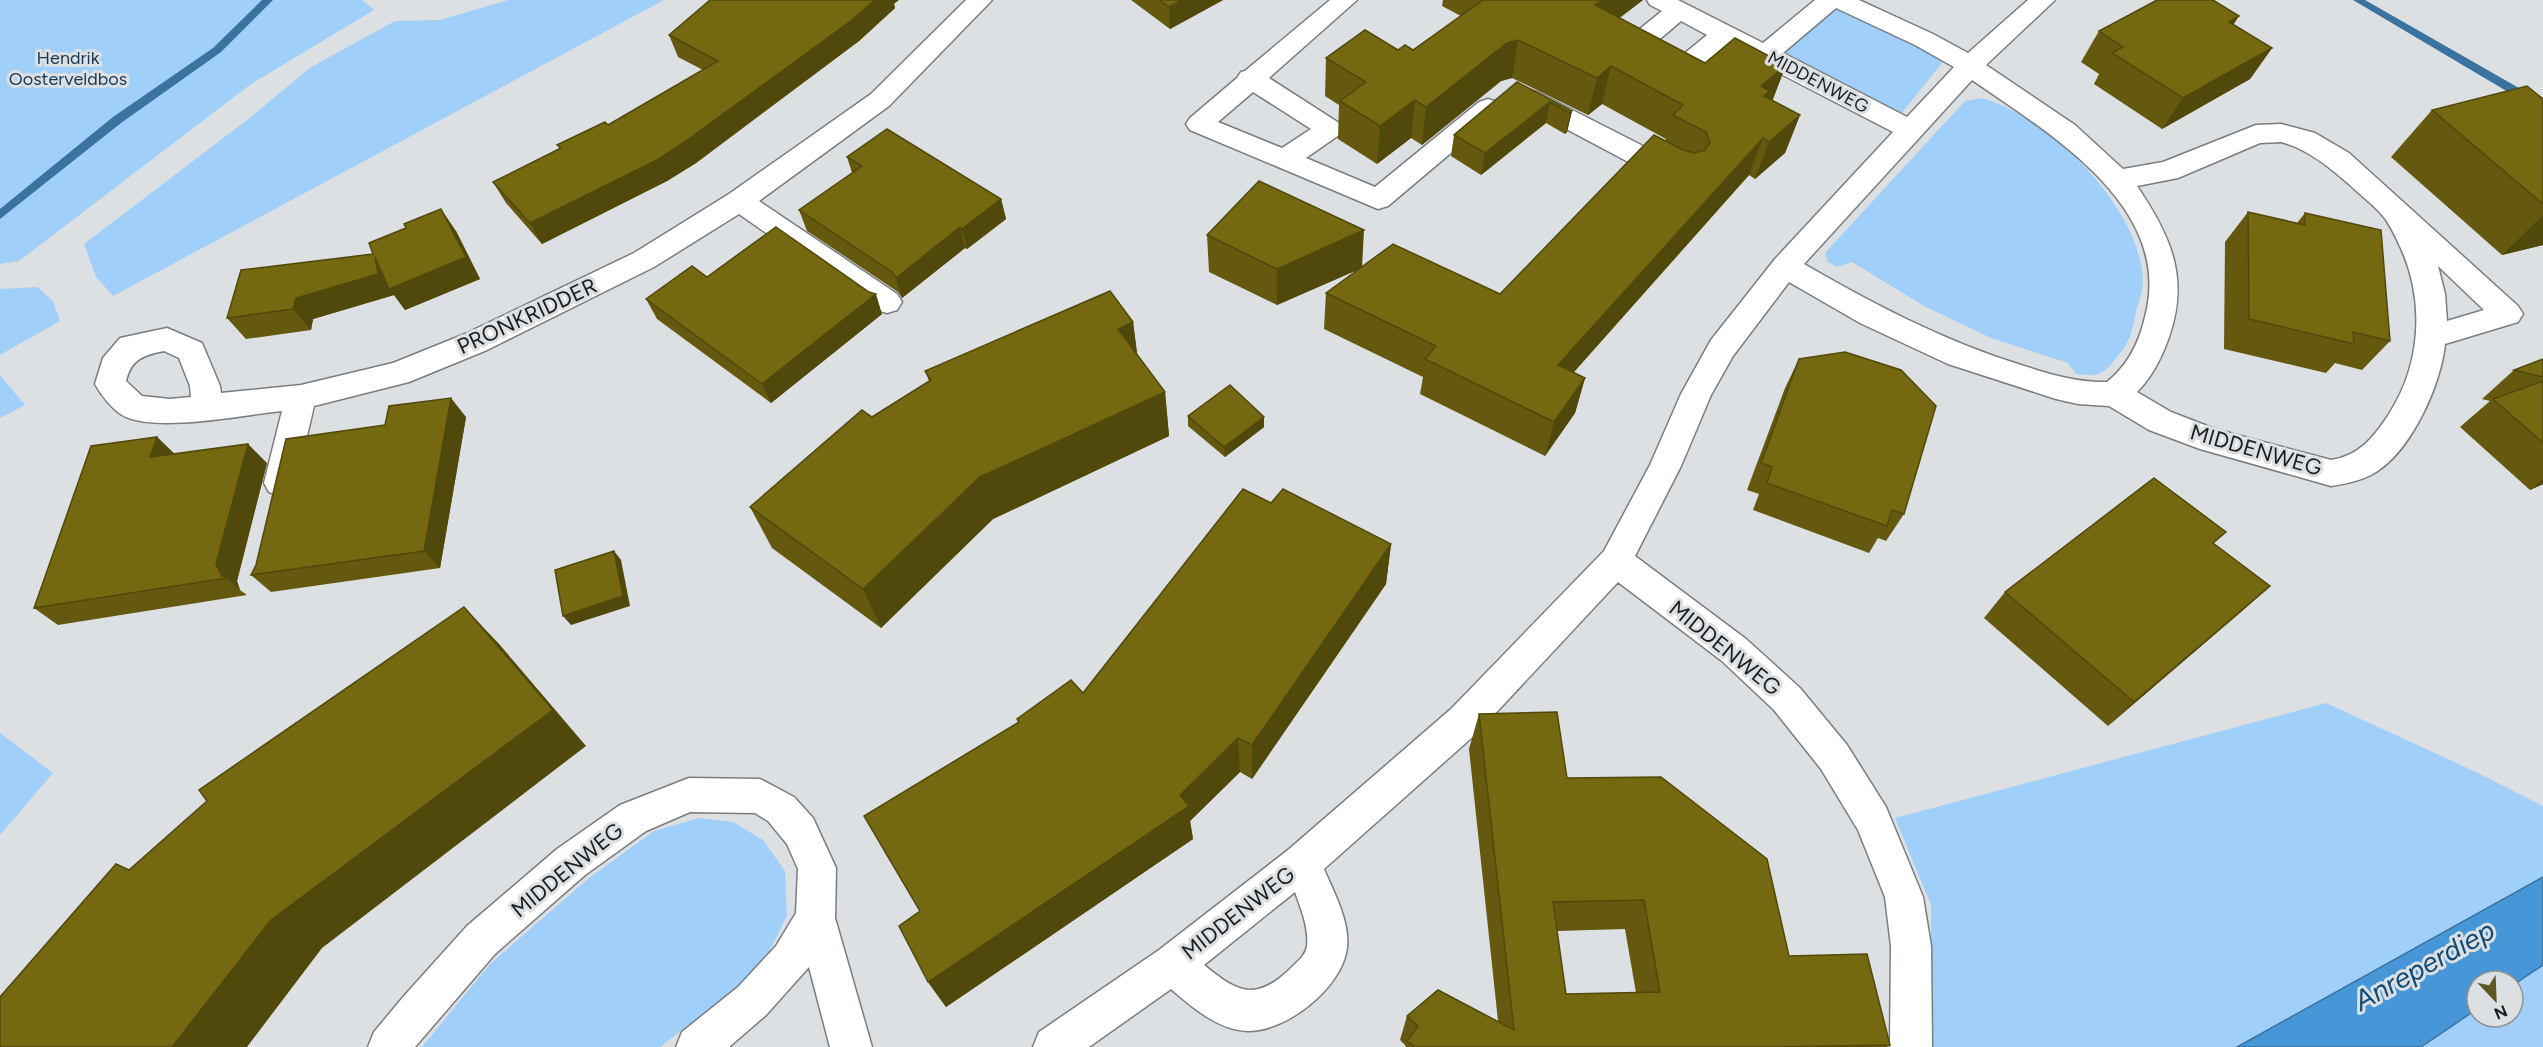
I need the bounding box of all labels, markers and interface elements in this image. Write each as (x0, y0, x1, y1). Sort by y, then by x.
street label: MIDDENWEG (1764, 46, 1872, 118)
park label: Hendrik Oosterveldbos (9, 47, 127, 90)
street label: PRONKRIDDER (453, 272, 601, 360)
street label: MIDDENWEG (2187, 418, 2325, 482)
street label: MIDDENWEG (1664, 595, 1786, 701)
street label: MIDDENWEG (506, 817, 628, 923)
street label: MIDDENWEG (1176, 861, 1300, 965)
water label: Anreperdiep (2347, 912, 2500, 1018)
north arrow (2465, 969, 2525, 1029)
text: N (2491, 1001, 2510, 1024)

